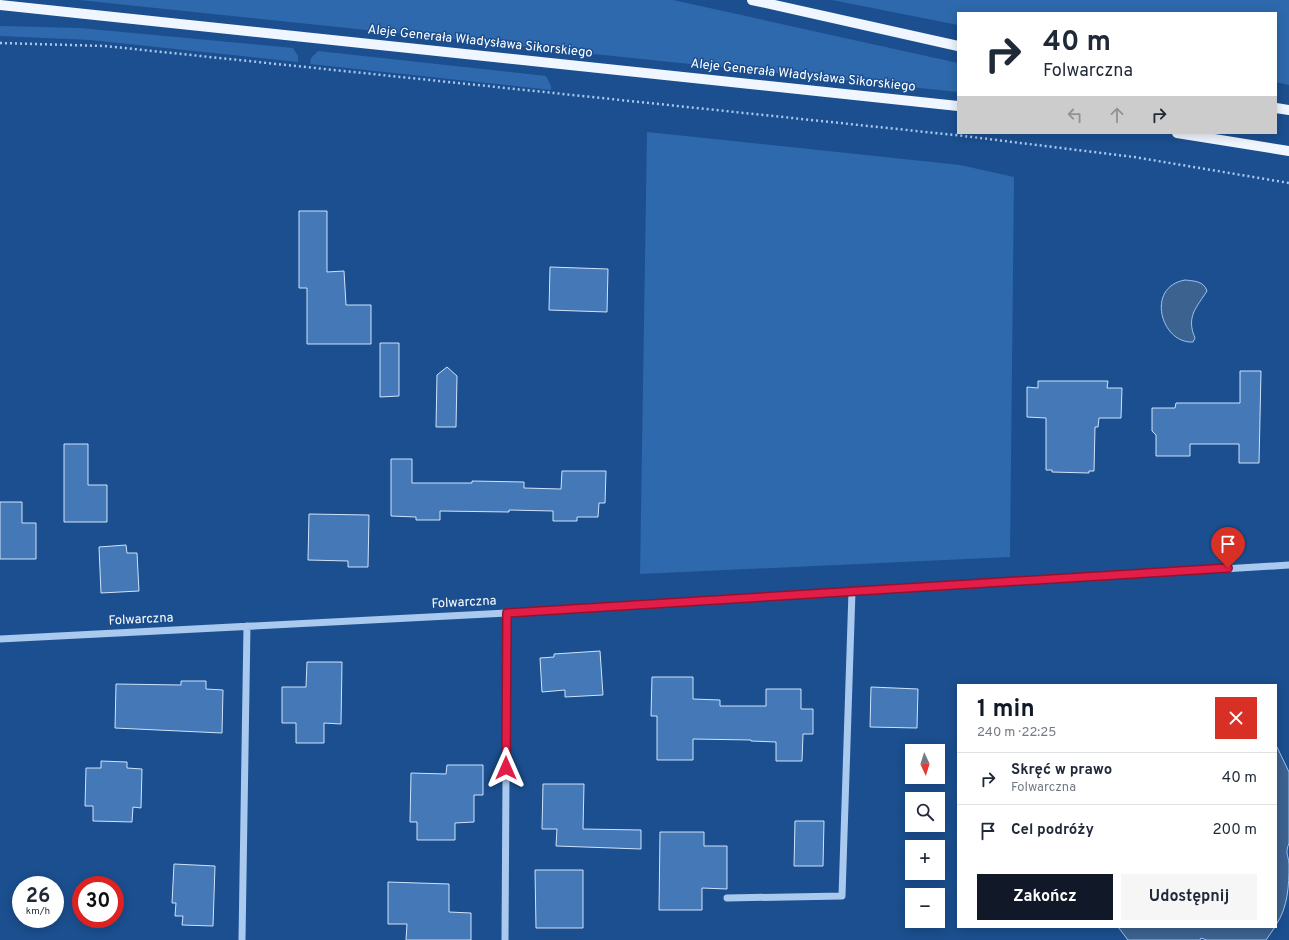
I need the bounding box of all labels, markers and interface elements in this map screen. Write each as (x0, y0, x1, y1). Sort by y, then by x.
street label: Aleje Generała Władysława Sikorskiego (367, 22, 593, 62)
text: 40 m (1043, 25, 1111, 61)
icon: right (977, 28, 1029, 80)
street label: Aleje Generała Władysława Sikorskiego (690, 56, 916, 96)
text: Folwarczna (1043, 60, 1133, 83)
icon: left (1064, 104, 1086, 126)
icon: ahead (1106, 104, 1128, 126)
icon: right (1148, 104, 1170, 126)
pin (1211, 527, 1245, 568)
icon: arrive (1217, 533, 1239, 555)
street label: Folwarczna (431, 593, 497, 613)
street label: Folwarczna (108, 610, 174, 630)
text: 1 min (977, 695, 1035, 725)
button: close (1215, 697, 1257, 739)
text: 240 m · 22:25 (977, 725, 1056, 741)
north arrow (905, 744, 945, 784)
map controls (905, 744, 945, 928)
position arrow (485, 747, 527, 789)
text: Skręć w prawo (1011, 761, 1112, 780)
icon: right (977, 768, 999, 790)
text: 40 m (1222, 769, 1257, 788)
text: Folwarczna (1011, 780, 1076, 796)
button: search (905, 792, 945, 832)
icon: arrive (977, 820, 999, 842)
text: Cel podróży (1011, 821, 1094, 840)
text: 200 m (1212, 821, 1257, 840)
button: + (905, 840, 945, 880)
button: Zakończ (977, 874, 1113, 920)
button: Udostępnij (1121, 874, 1257, 920)
speed limit sign: 30 (72, 876, 124, 928)
text: 26 (26, 884, 50, 910)
button: − (905, 888, 945, 928)
text: km/h (26, 905, 50, 918)

